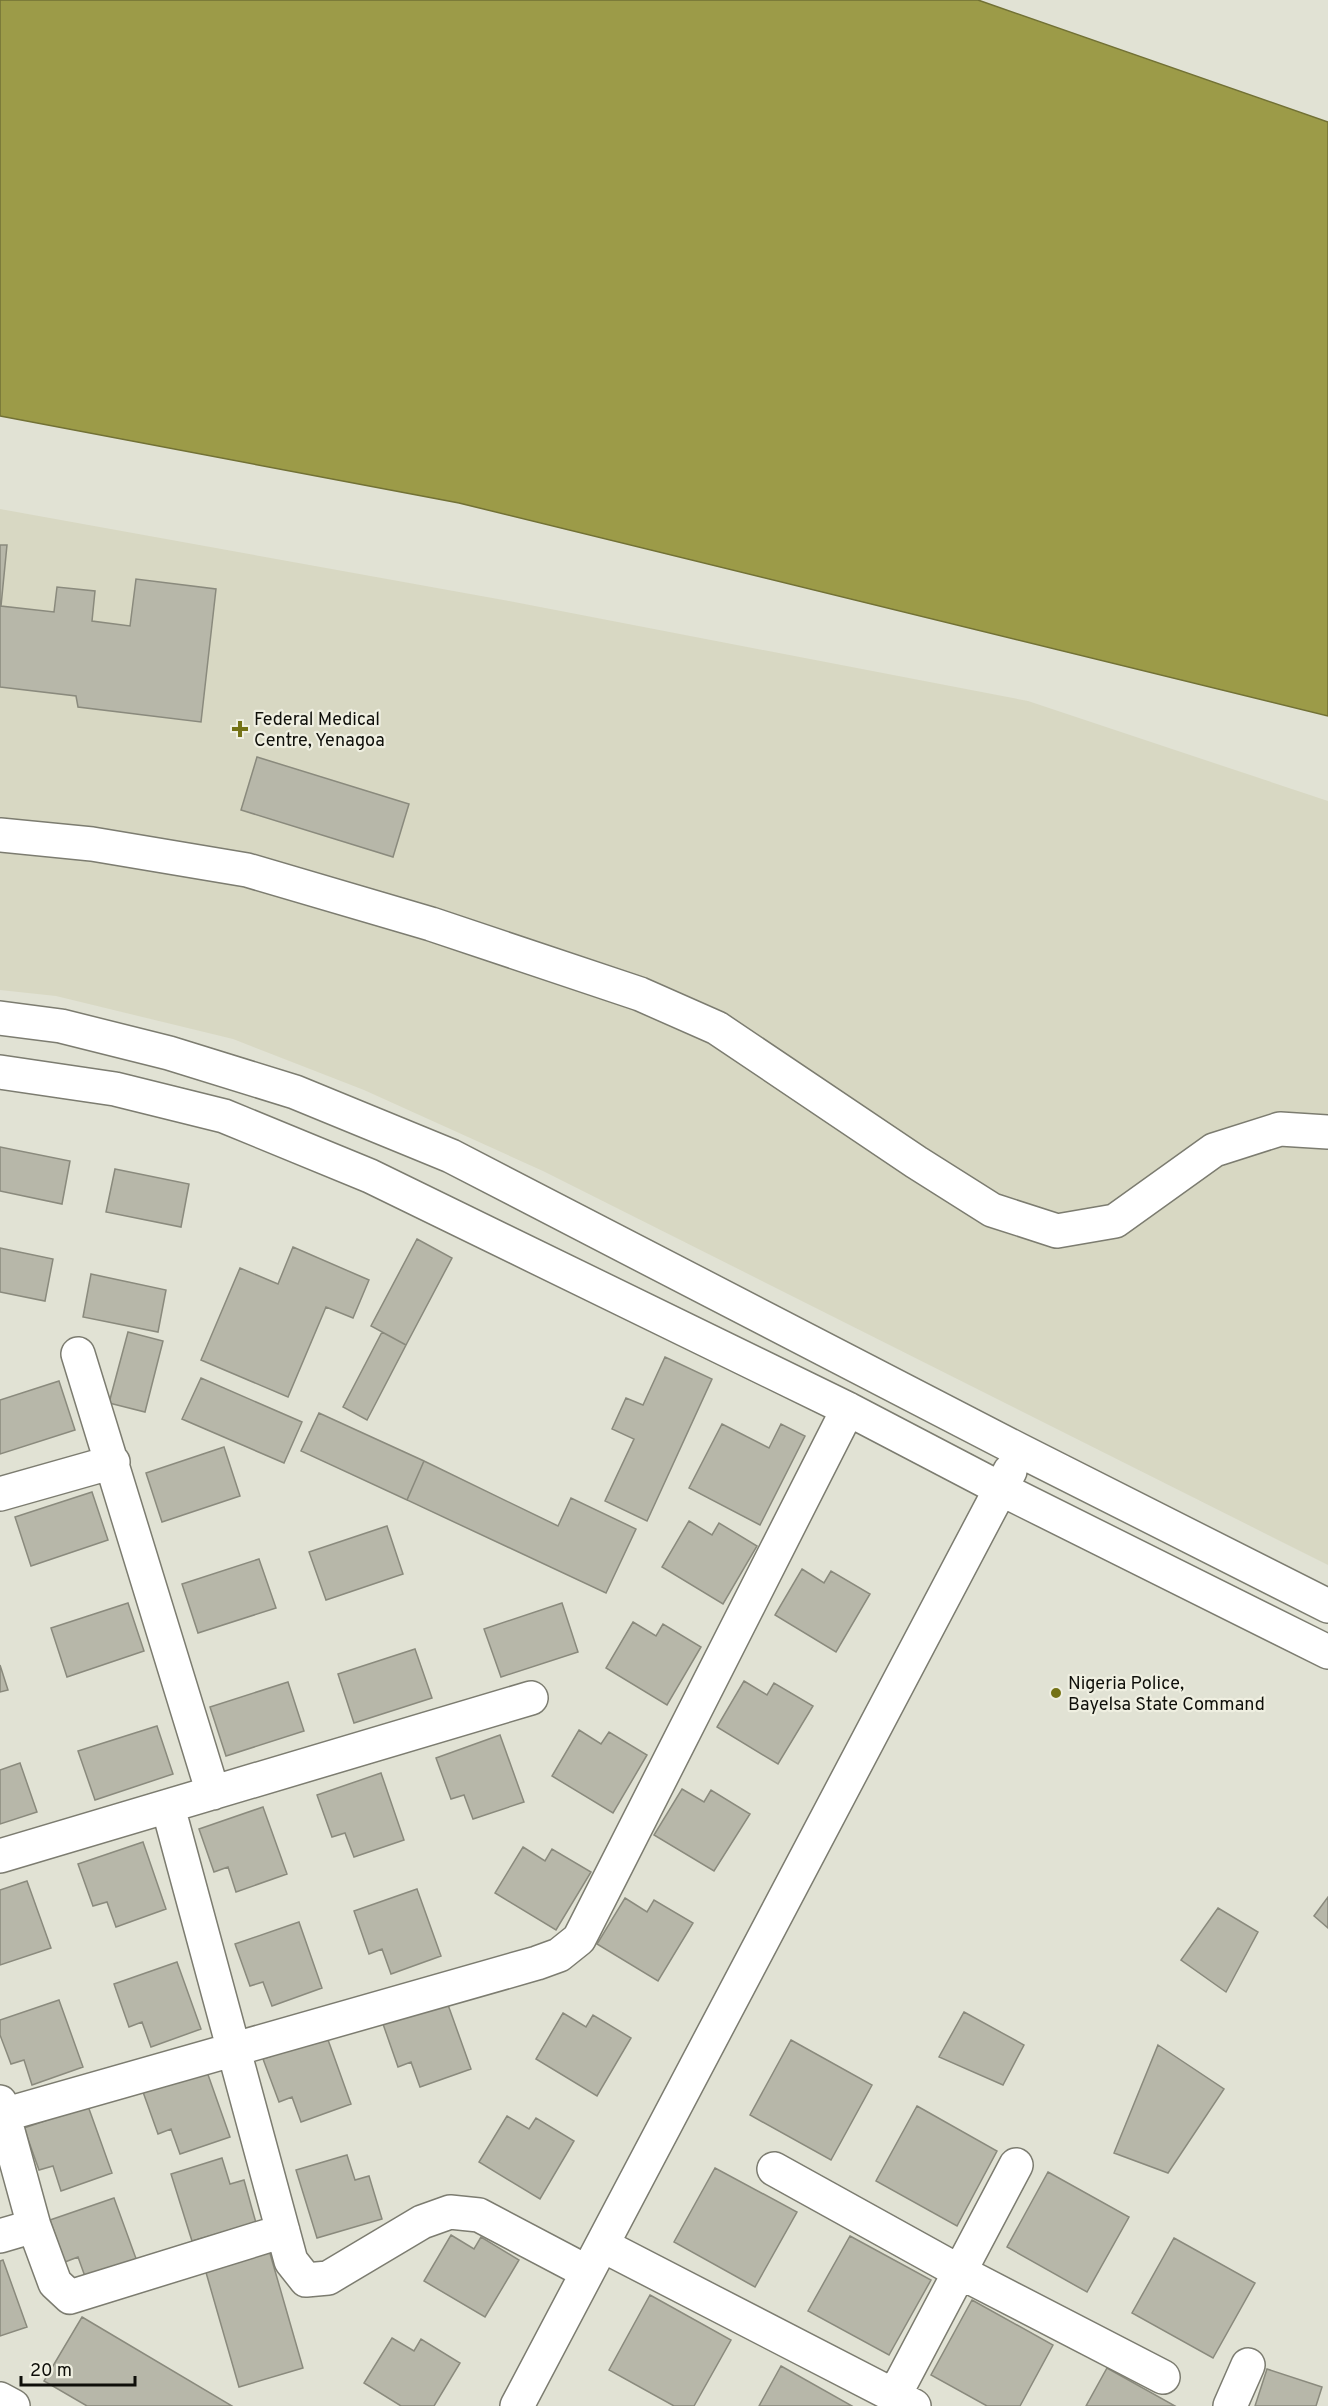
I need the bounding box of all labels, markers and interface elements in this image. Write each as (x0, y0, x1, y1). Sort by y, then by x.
place label: Federal Medical Centre, Yenagoa (254, 709, 385, 753)
marker: Federal Medical Centre, Yenagoa (231, 720, 249, 738)
place label: Nigeria Police, Bayelsa State Command (1068, 1673, 1265, 1717)
marker: Nigeria Police, Bayelsa State Command (1049, 1686, 1063, 1700)
scale bar (21, 2349, 135, 2387)
text: 20 m (30, 2360, 72, 2383)

